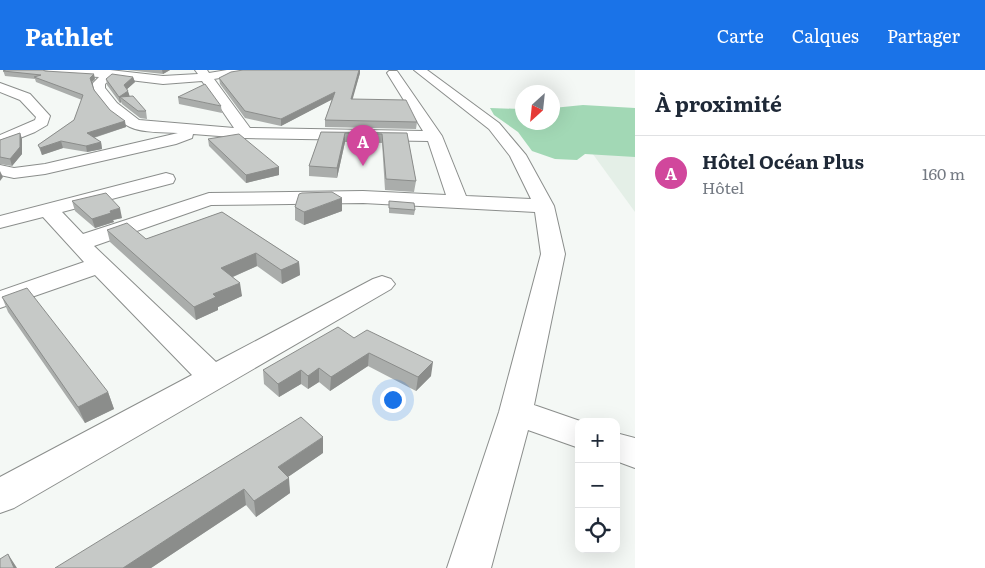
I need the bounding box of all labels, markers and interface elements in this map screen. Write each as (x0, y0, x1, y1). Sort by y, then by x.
text: Pathlet (25, 18, 113, 53)
text: Carte (717, 22, 764, 49)
text: Calques (792, 22, 859, 49)
text: Partager (887, 22, 960, 49)
north arrow (515, 85, 560, 130)
text: À proximité (655, 87, 782, 118)
pin: A (347, 125, 379, 166)
text: Hôtel Océan Plus (702, 147, 864, 175)
text: A (665, 161, 677, 185)
text: 160 m (922, 161, 965, 185)
text: Hôtel (702, 175, 744, 199)
your location (380, 387, 406, 413)
map controls (575, 418, 620, 553)
button: + (575, 418, 620, 463)
button: − (575, 463, 620, 508)
button: locate (575, 508, 620, 553)

